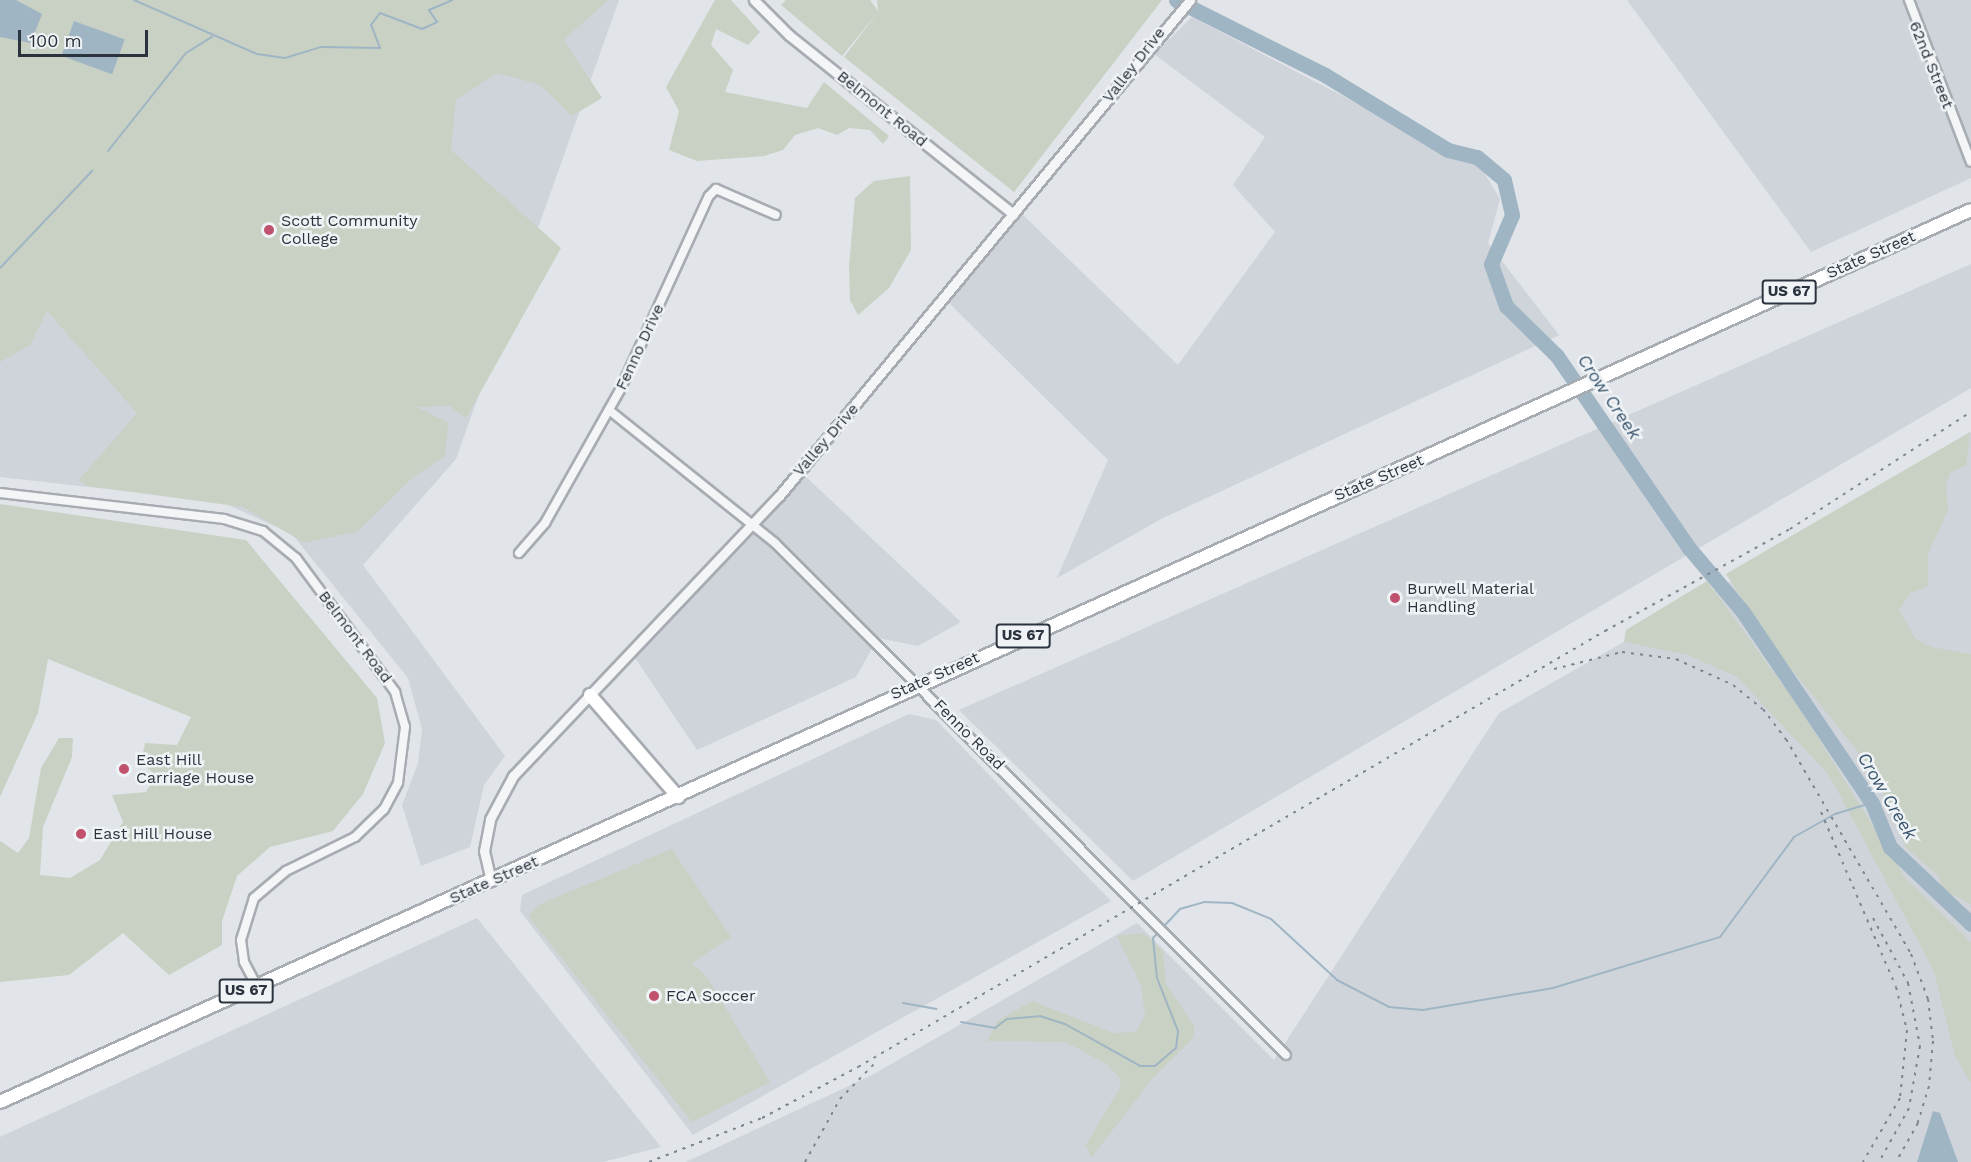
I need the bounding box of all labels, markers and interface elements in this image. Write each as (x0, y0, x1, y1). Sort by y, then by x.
scale bar (21, 18, 152, 56)
street label: 62nd Street (1905, 18, 1957, 112)
street label: Valley Drive (1099, 23, 1169, 107)
text: 100 m (29, 30, 82, 51)
street label: Belmont Road (833, 67, 931, 151)
place label: Scott Community College (281, 211, 418, 249)
marker: Scott Community College (262, 223, 276, 237)
street label: State Street (1824, 227, 1918, 283)
road number: US 67 (1760, 280, 1818, 304)
street label: Fenno Drive (612, 301, 668, 393)
water label: Crow Creek (1573, 350, 1645, 444)
street label: Valley Drive (789, 400, 863, 480)
street label: State Street (1331, 451, 1427, 505)
place label: Burwell Material Handling (1407, 579, 1534, 617)
street label: Belmont Road (314, 587, 396, 687)
marker: Burwell Material Handling (1388, 591, 1402, 605)
road number: US 67 (994, 624, 1052, 648)
street label: State Street (888, 648, 982, 704)
street label: Fenno Road (930, 696, 1008, 774)
water label: Crow Creek (1852, 748, 1922, 844)
place label: East Hill Carriage House (136, 750, 254, 788)
marker: East Hill Carriage House (117, 762, 131, 776)
place label: East Hill House (93, 824, 213, 844)
marker: East Hill House (74, 827, 88, 841)
street label: State Street (447, 852, 541, 908)
road number: US 67 (218, 979, 274, 1003)
place label: FCA Soccer (666, 986, 756, 1006)
marker: FCA Soccer (647, 989, 661, 1003)

